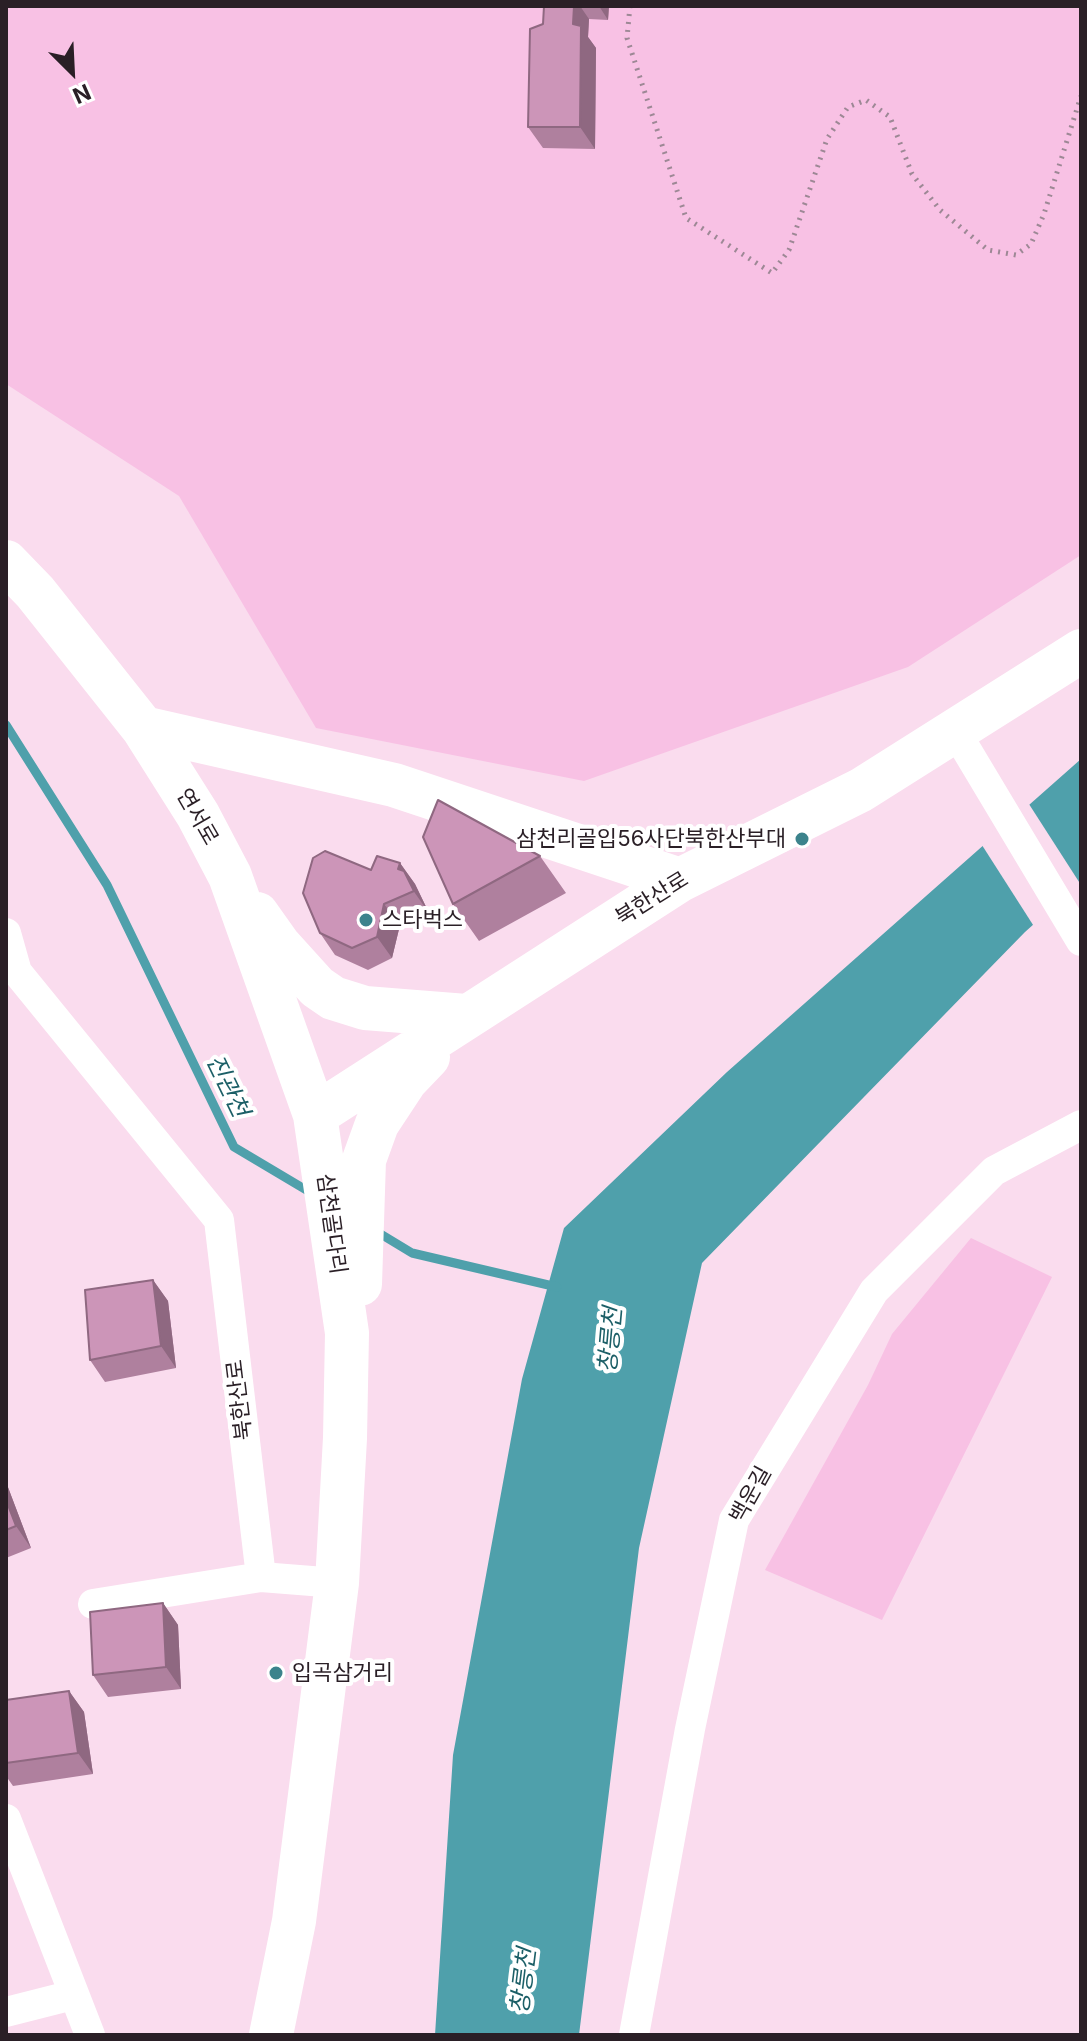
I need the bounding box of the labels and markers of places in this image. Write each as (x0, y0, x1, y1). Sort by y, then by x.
place label: 삼천리골입56사단북한산부대 (516, 826, 786, 852)
marker: 삼천리골입56사단북한산부대 (793, 830, 811, 848)
place label: 스타벅스 (382, 907, 463, 933)
marker: 스타벅스 (357, 911, 375, 929)
place label: 입곡삼거리 (292, 1660, 393, 1686)
marker: 입곡삼거리 (267, 1664, 285, 1682)

